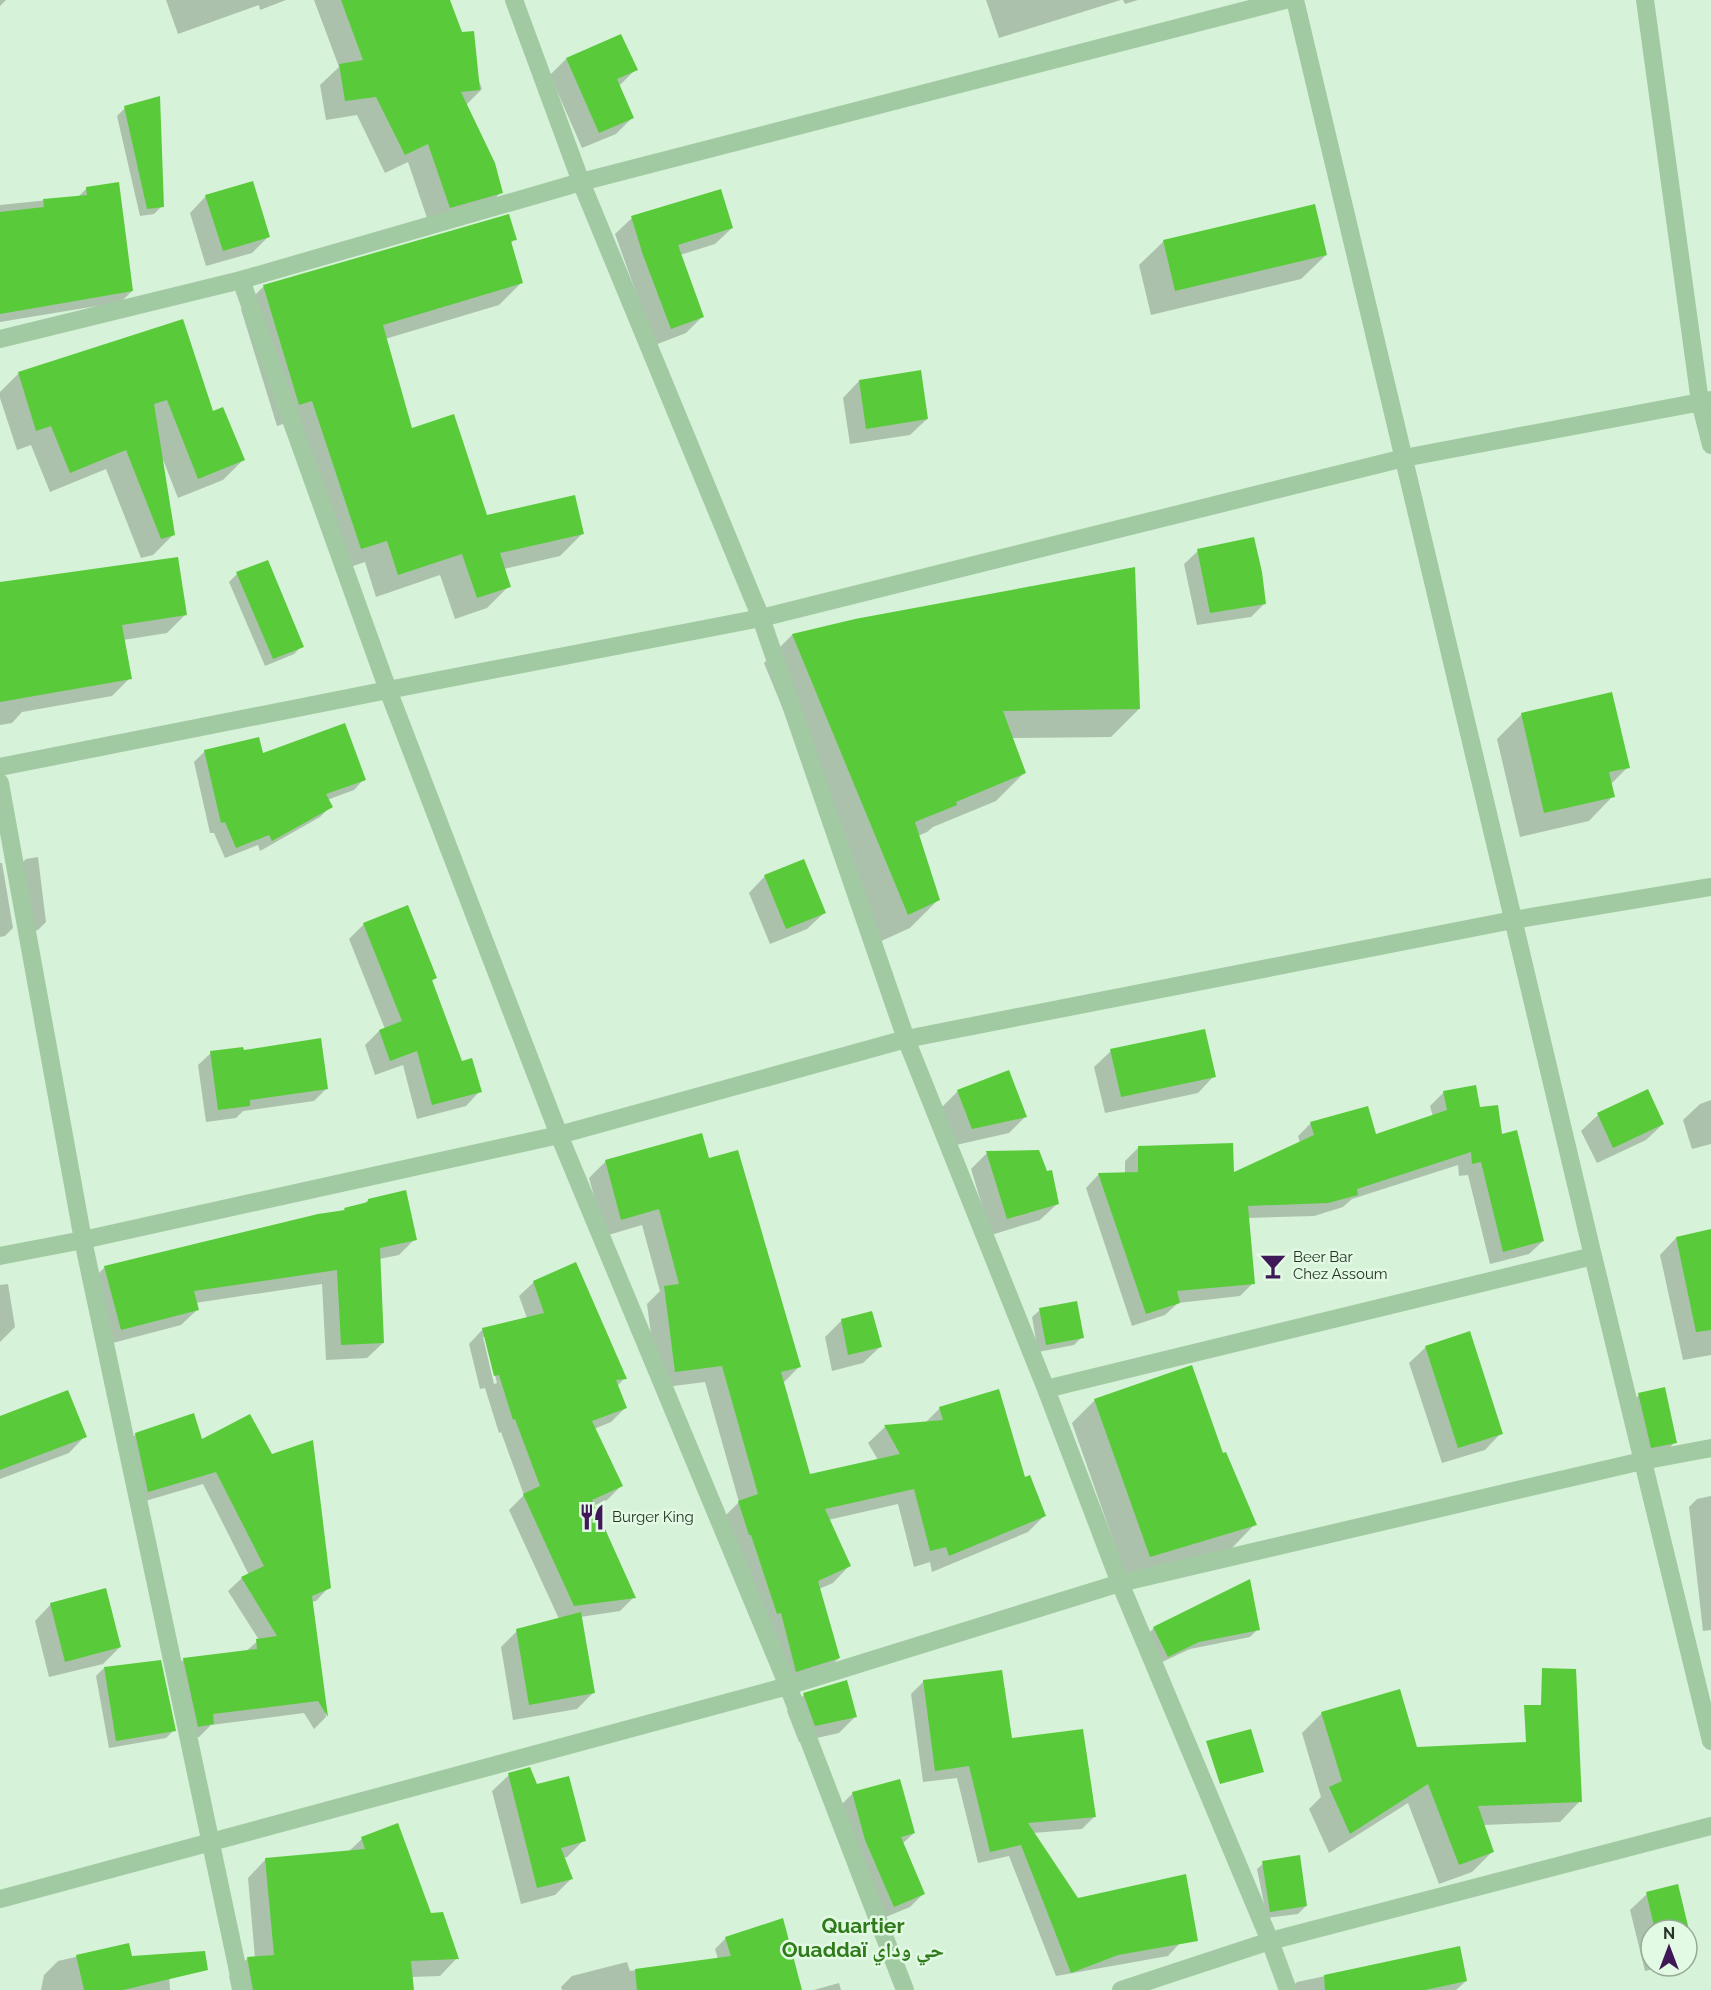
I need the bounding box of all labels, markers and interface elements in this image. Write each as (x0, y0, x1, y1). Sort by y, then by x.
place label: Beer Bar Chez Assoum (1293, 1248, 1388, 1283)
bar icon: Beer Bar Chez Assoum (1258, 1251, 1288, 1281)
restaurant icon: Burger King (577, 1502, 607, 1532)
place label: Burger King (612, 1508, 694, 1526)
district label: Quartier Ouaddaï حي وداي (782, 1913, 944, 1966)
north arrow (1639, 1918, 1699, 1978)
text: N (1663, 1924, 1675, 1943)

